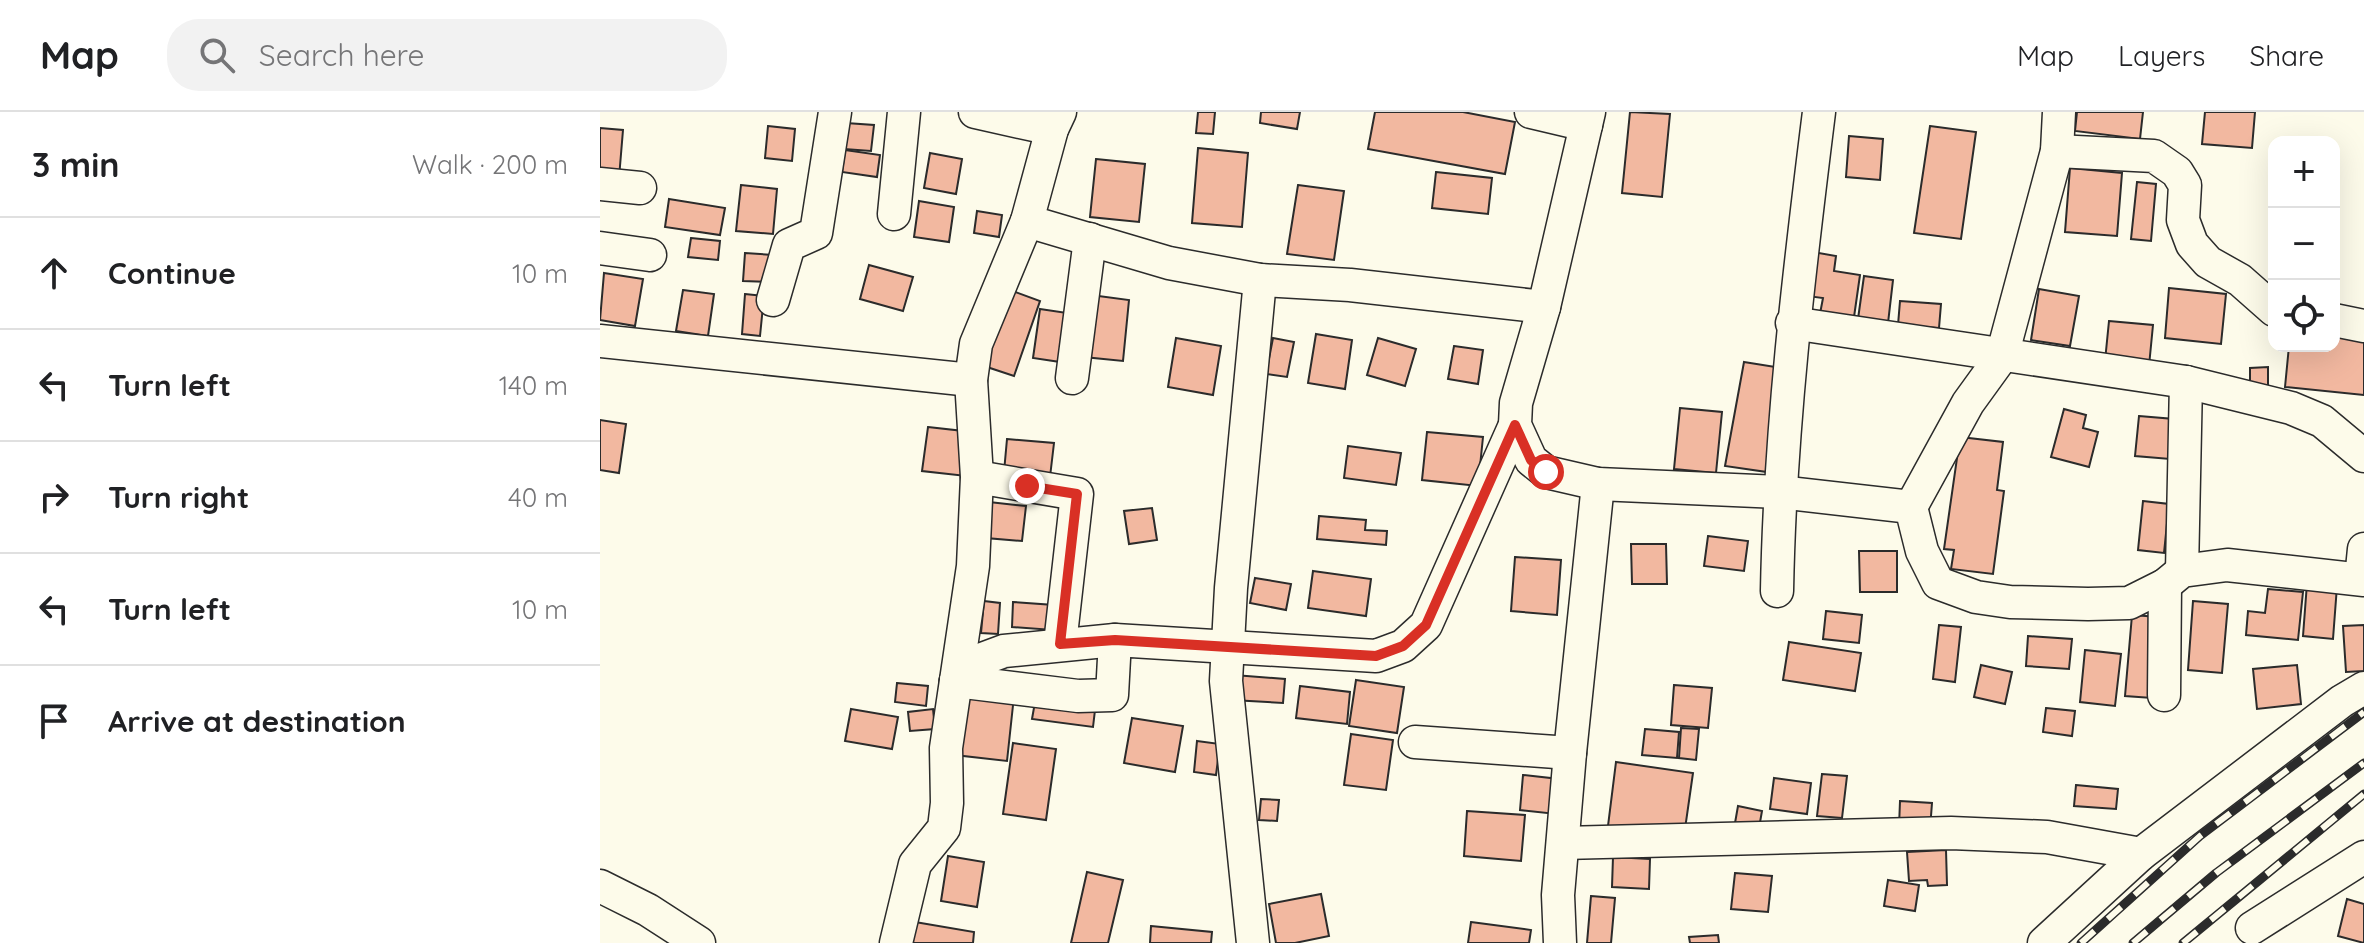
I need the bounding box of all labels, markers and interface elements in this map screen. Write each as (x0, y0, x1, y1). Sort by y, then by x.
search box (167, 19, 727, 91)
text: Map (40, 31, 119, 79)
icon: search (195, 33, 239, 77)
text: Search here (259, 36, 424, 74)
text: Map (2017, 38, 2074, 73)
text: Layers (2118, 38, 2205, 73)
text: Share (2249, 38, 2324, 73)
map controls (2268, 136, 2340, 352)
button: + (2268, 136, 2340, 208)
text: 3 min (32, 143, 119, 186)
text: Walk · 200 m (412, 148, 568, 181)
button: − (2268, 208, 2340, 280)
icon: ahead (32, 251, 76, 295)
text: Continue (108, 254, 236, 292)
text: 10 m (512, 257, 568, 290)
button: locate (2268, 280, 2340, 352)
icon: left (32, 363, 76, 407)
text: Turn left (108, 366, 231, 404)
text: 140 m (499, 369, 568, 402)
route start (1528, 454, 1564, 490)
route end (1009, 468, 1045, 504)
icon: right (32, 475, 76, 519)
text: Turn right (108, 478, 249, 516)
text: 40 m (508, 481, 568, 514)
icon: left (32, 587, 76, 631)
text: Turn left (108, 590, 231, 628)
text: 10 m (512, 593, 568, 626)
icon: arrive (32, 699, 76, 743)
text: Arrive at destination (108, 702, 406, 740)

